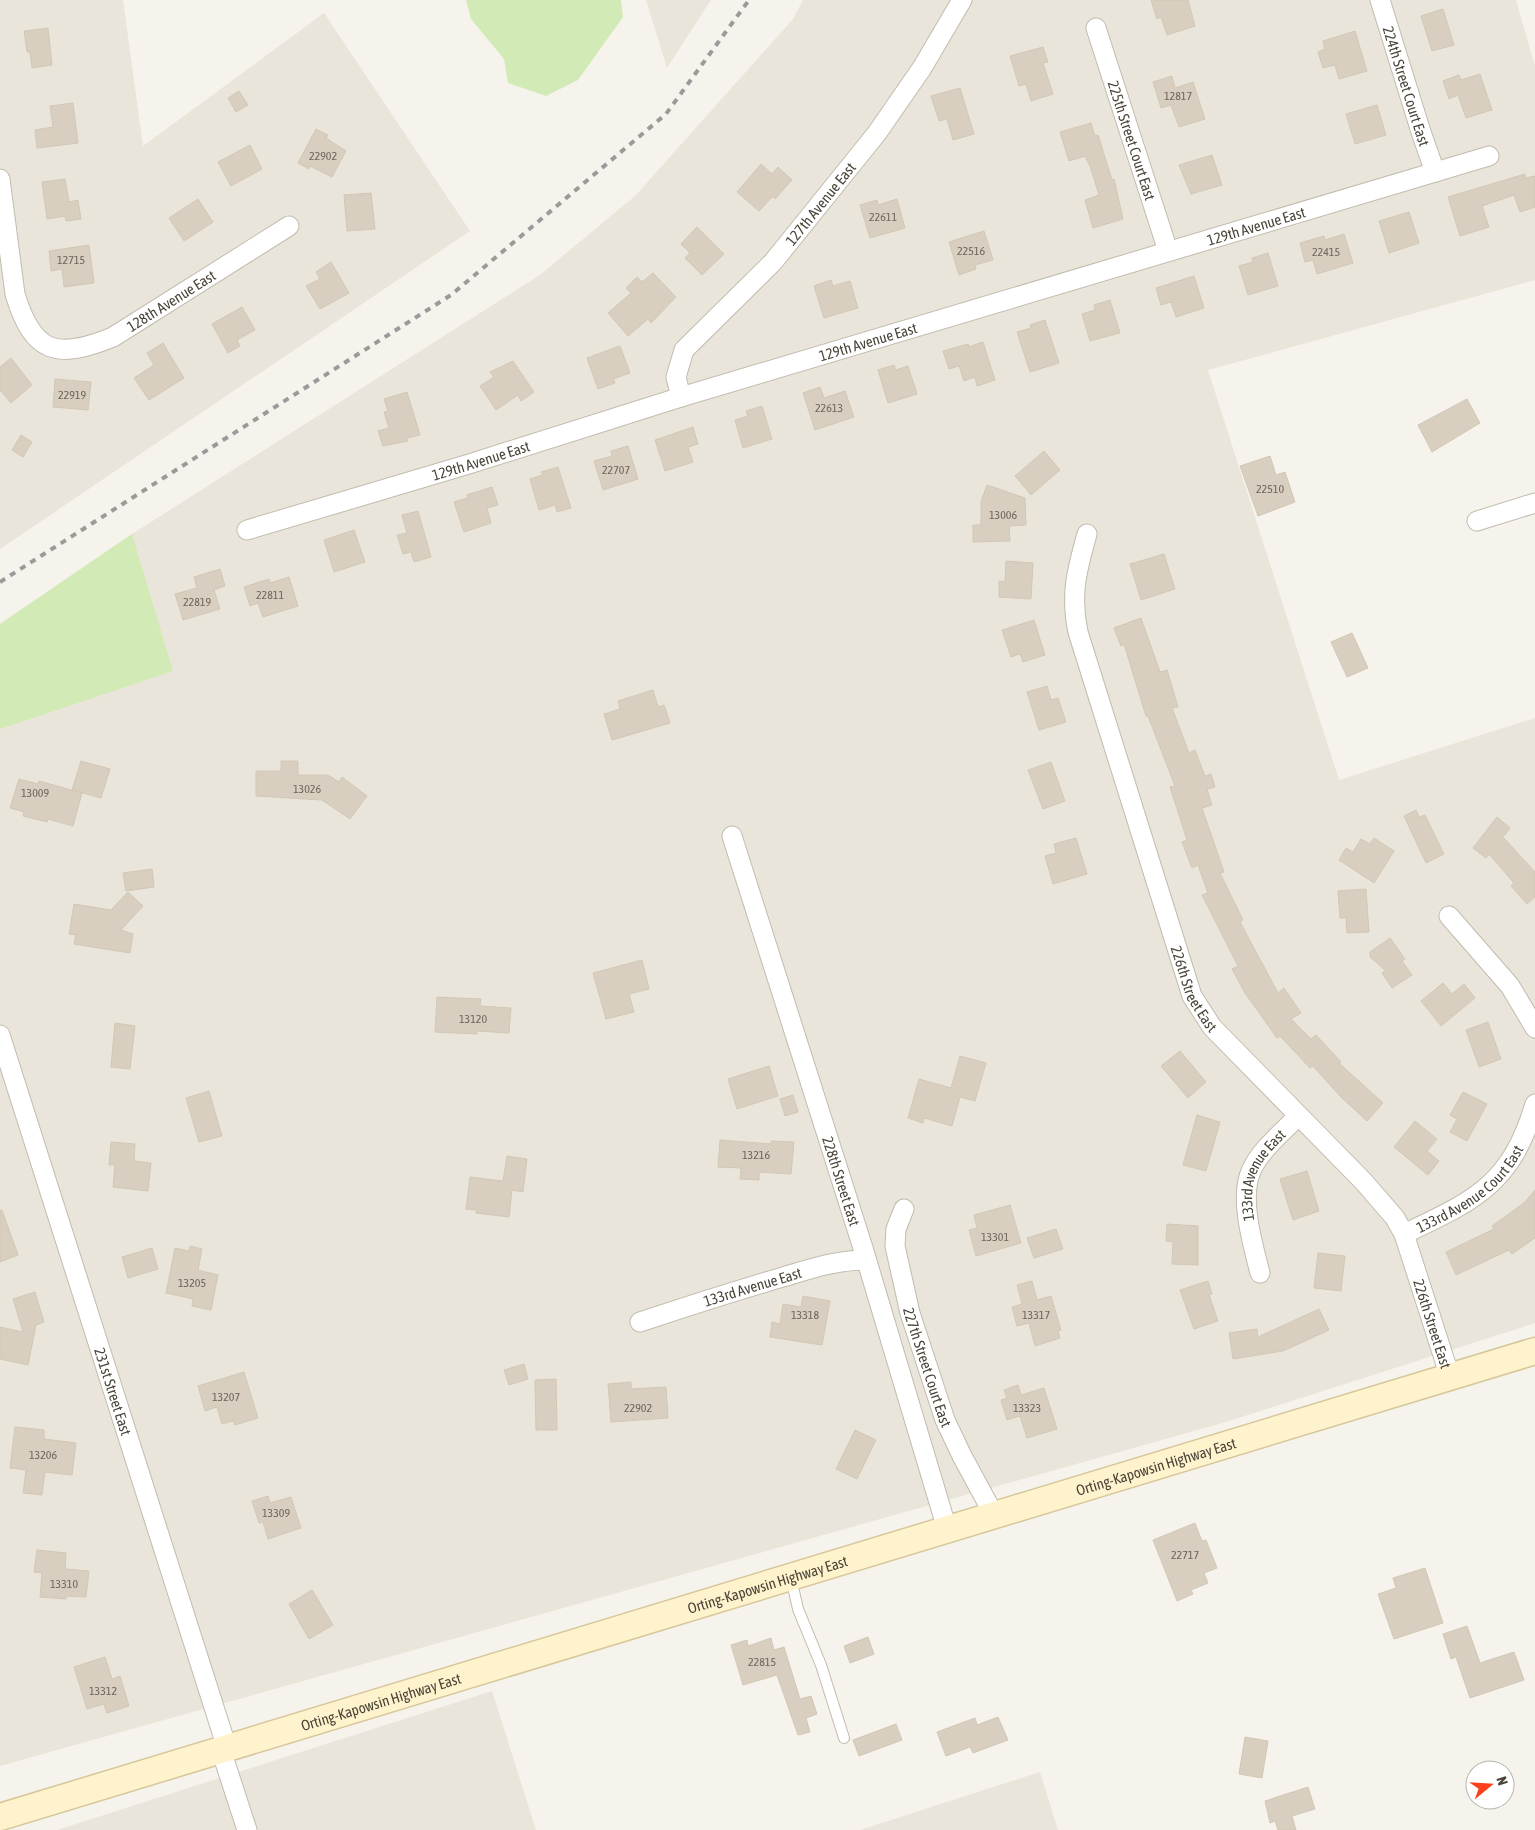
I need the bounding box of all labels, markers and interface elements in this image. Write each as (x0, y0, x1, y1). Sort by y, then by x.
street label: 224th Street Court East (1380, 24, 1434, 148)
street label: 225th Street Court East (1105, 78, 1159, 202)
house number: 12817 (1164, 89, 1192, 103)
house number: 22902 (309, 149, 337, 163)
street label: 127th Avenue East (782, 159, 859, 248)
street label: 129th Avenue East (1205, 203, 1307, 248)
house number: 22611 (869, 210, 897, 224)
house number: 22516 (957, 244, 985, 258)
house number: 22415 (1312, 245, 1340, 259)
house number: 12715 (57, 253, 85, 267)
street label: 128th Avenue East (123, 266, 218, 335)
street label: 129th Avenue East (817, 319, 919, 364)
house number: 22919 (58, 388, 86, 402)
house number: 22613 (815, 401, 843, 415)
street label: 129th Avenue East (430, 437, 532, 483)
house number: 22707 (602, 463, 630, 477)
house number: 22510 (1256, 482, 1284, 496)
house number: 13006 (989, 508, 1017, 522)
house number: 22811 (256, 588, 284, 602)
house number: 22819 (183, 595, 211, 609)
house number: 13026 (293, 782, 321, 796)
house number: 13009 (21, 786, 49, 800)
street label: 226th Street East (1168, 943, 1221, 1035)
house number: 13120 (459, 1012, 487, 1026)
street label: 133rd Avenue East (1238, 1125, 1288, 1222)
street label: 228th Street East (820, 1134, 864, 1228)
street label: 133rd Avenue Court East (1413, 1142, 1526, 1235)
house number: 13216 (742, 1148, 770, 1162)
house number: 13301 (981, 1230, 1009, 1244)
street label: 133rd Avenue East (701, 1263, 803, 1309)
house number: 13205 (178, 1276, 206, 1290)
street label: 226th Street East (1411, 1277, 1455, 1370)
street label: 227th Street Court East (900, 1306, 955, 1430)
house number: 13318 (791, 1308, 819, 1322)
house number: 13317 (1022, 1308, 1050, 1322)
street label: 231st Street East (92, 1345, 135, 1437)
house number: 13207 (212, 1390, 240, 1404)
house number: 22902 (624, 1401, 652, 1415)
house number: 13323 (1013, 1401, 1041, 1415)
street label: Orting-Kapowsin Highway East (1074, 1434, 1238, 1498)
house number: 13206 (29, 1448, 57, 1462)
house number: 13309 (262, 1506, 290, 1520)
house number: 22717 (1171, 1548, 1199, 1562)
street label: Orting-Kapowsin Highway East (685, 1552, 850, 1616)
house number: 13310 (50, 1577, 78, 1591)
house number: 22815 (748, 1655, 776, 1669)
street label: Orting-Kapowsin Highway East (299, 1669, 463, 1734)
house number: 13312 (89, 1684, 117, 1698)
north arrow (1465, 1760, 1515, 1810)
text: N (1493, 1775, 1511, 1787)

